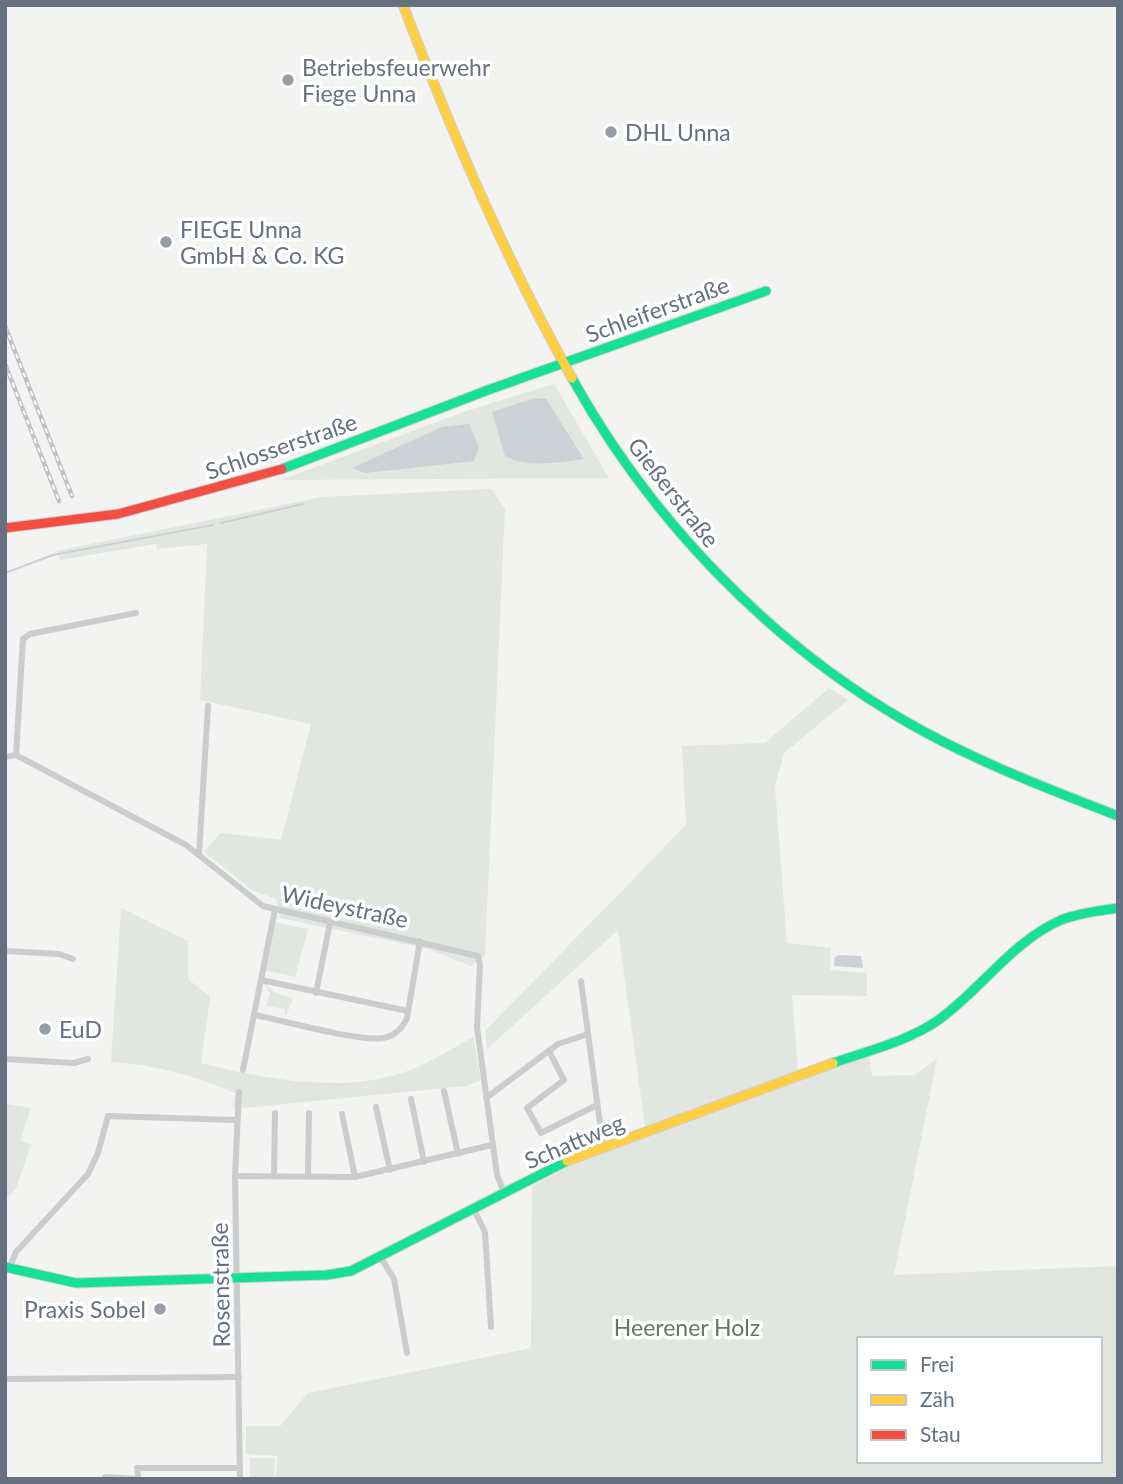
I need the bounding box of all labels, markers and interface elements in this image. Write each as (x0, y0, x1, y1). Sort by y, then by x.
place label: Betriebsfeuerwehr Fiege Unna (302, 53, 491, 107)
marker: Betriebsfeuerwehr Fiege Unna (280, 72, 296, 88)
place label: DHL Unna (625, 118, 731, 146)
marker: DHL Unna (603, 124, 619, 140)
place label: FIEGE Unna GmbH & Co. KG (180, 215, 344, 269)
marker: FIEGE Unna GmbH & Co. KG (158, 234, 174, 250)
street label: Schleiferstraße (581, 270, 733, 348)
street label: Schlosserstraße (202, 407, 360, 485)
street label: Gießerstraße (622, 432, 726, 552)
street label: Wideystraße (279, 879, 411, 933)
place label: EuD (59, 1015, 102, 1043)
marker: EuD (37, 1021, 53, 1037)
street label: Schattweg (520, 1108, 628, 1174)
street label: Rosenstraße (205, 1222, 235, 1348)
place label: Praxis Sobel (24, 1295, 146, 1323)
marker: Praxis Sobel (152, 1301, 168, 1317)
park label: Heerener Holz (614, 1313, 760, 1341)
legend (857, 1337, 1102, 1463)
text: Frei (920, 1351, 954, 1376)
text: Zäh (920, 1386, 955, 1411)
text: Stau (920, 1421, 961, 1446)

